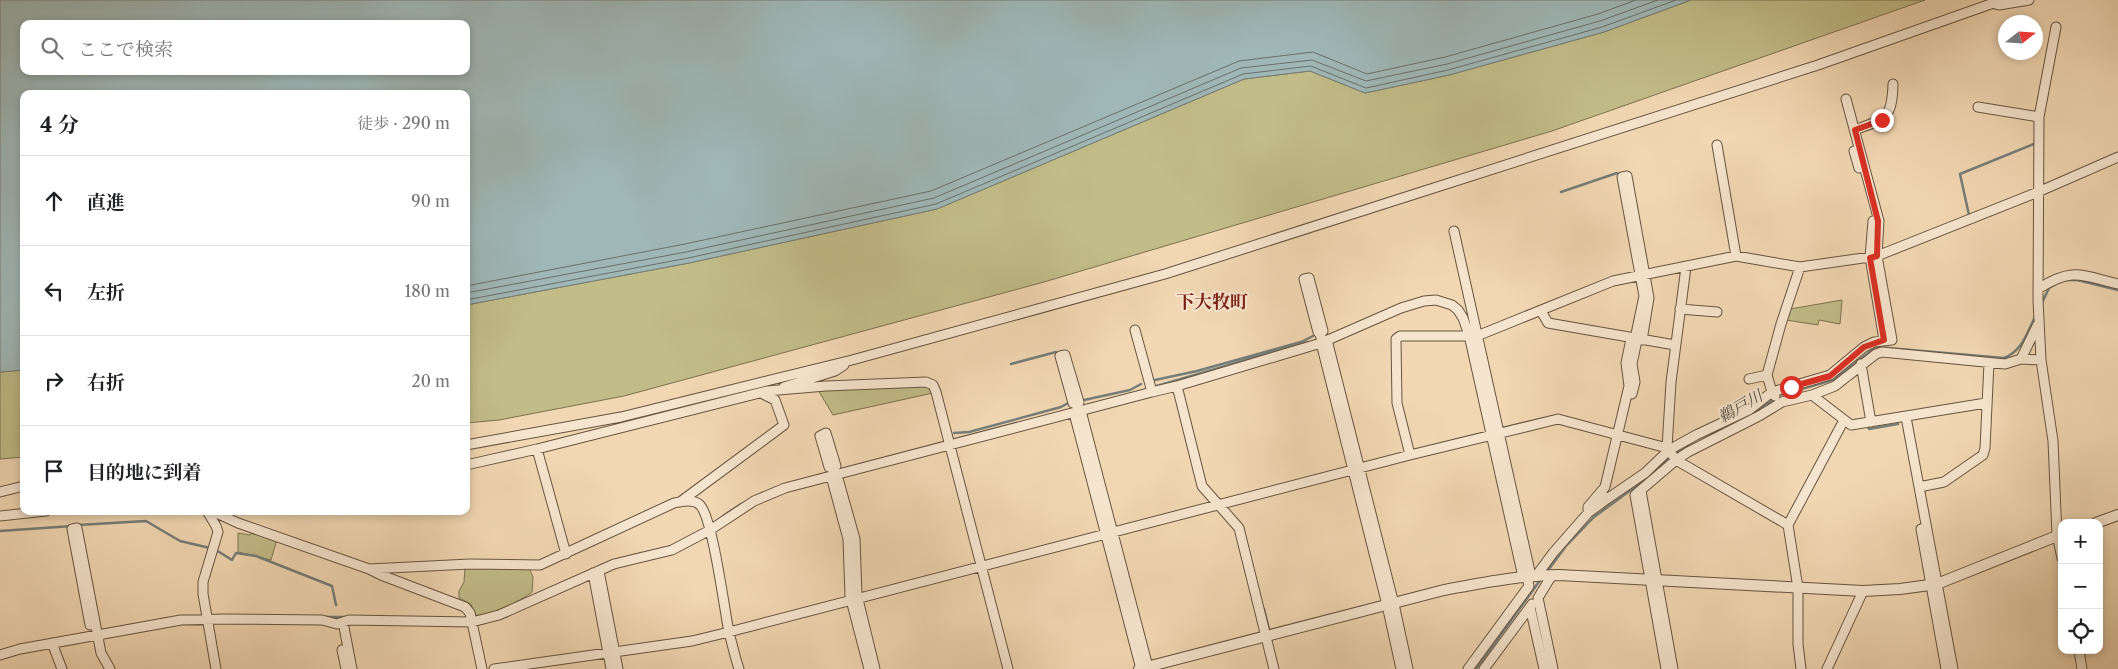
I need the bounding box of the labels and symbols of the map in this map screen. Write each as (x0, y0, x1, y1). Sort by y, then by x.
north arrow (1998, 15, 2043, 60)
route end (1871, 109, 1894, 132)
district label: 下大牧町 (1176, 291, 1248, 313)
route start (1780, 376, 1803, 399)
water label: 鵜戸川 (1714, 384, 1768, 427)

